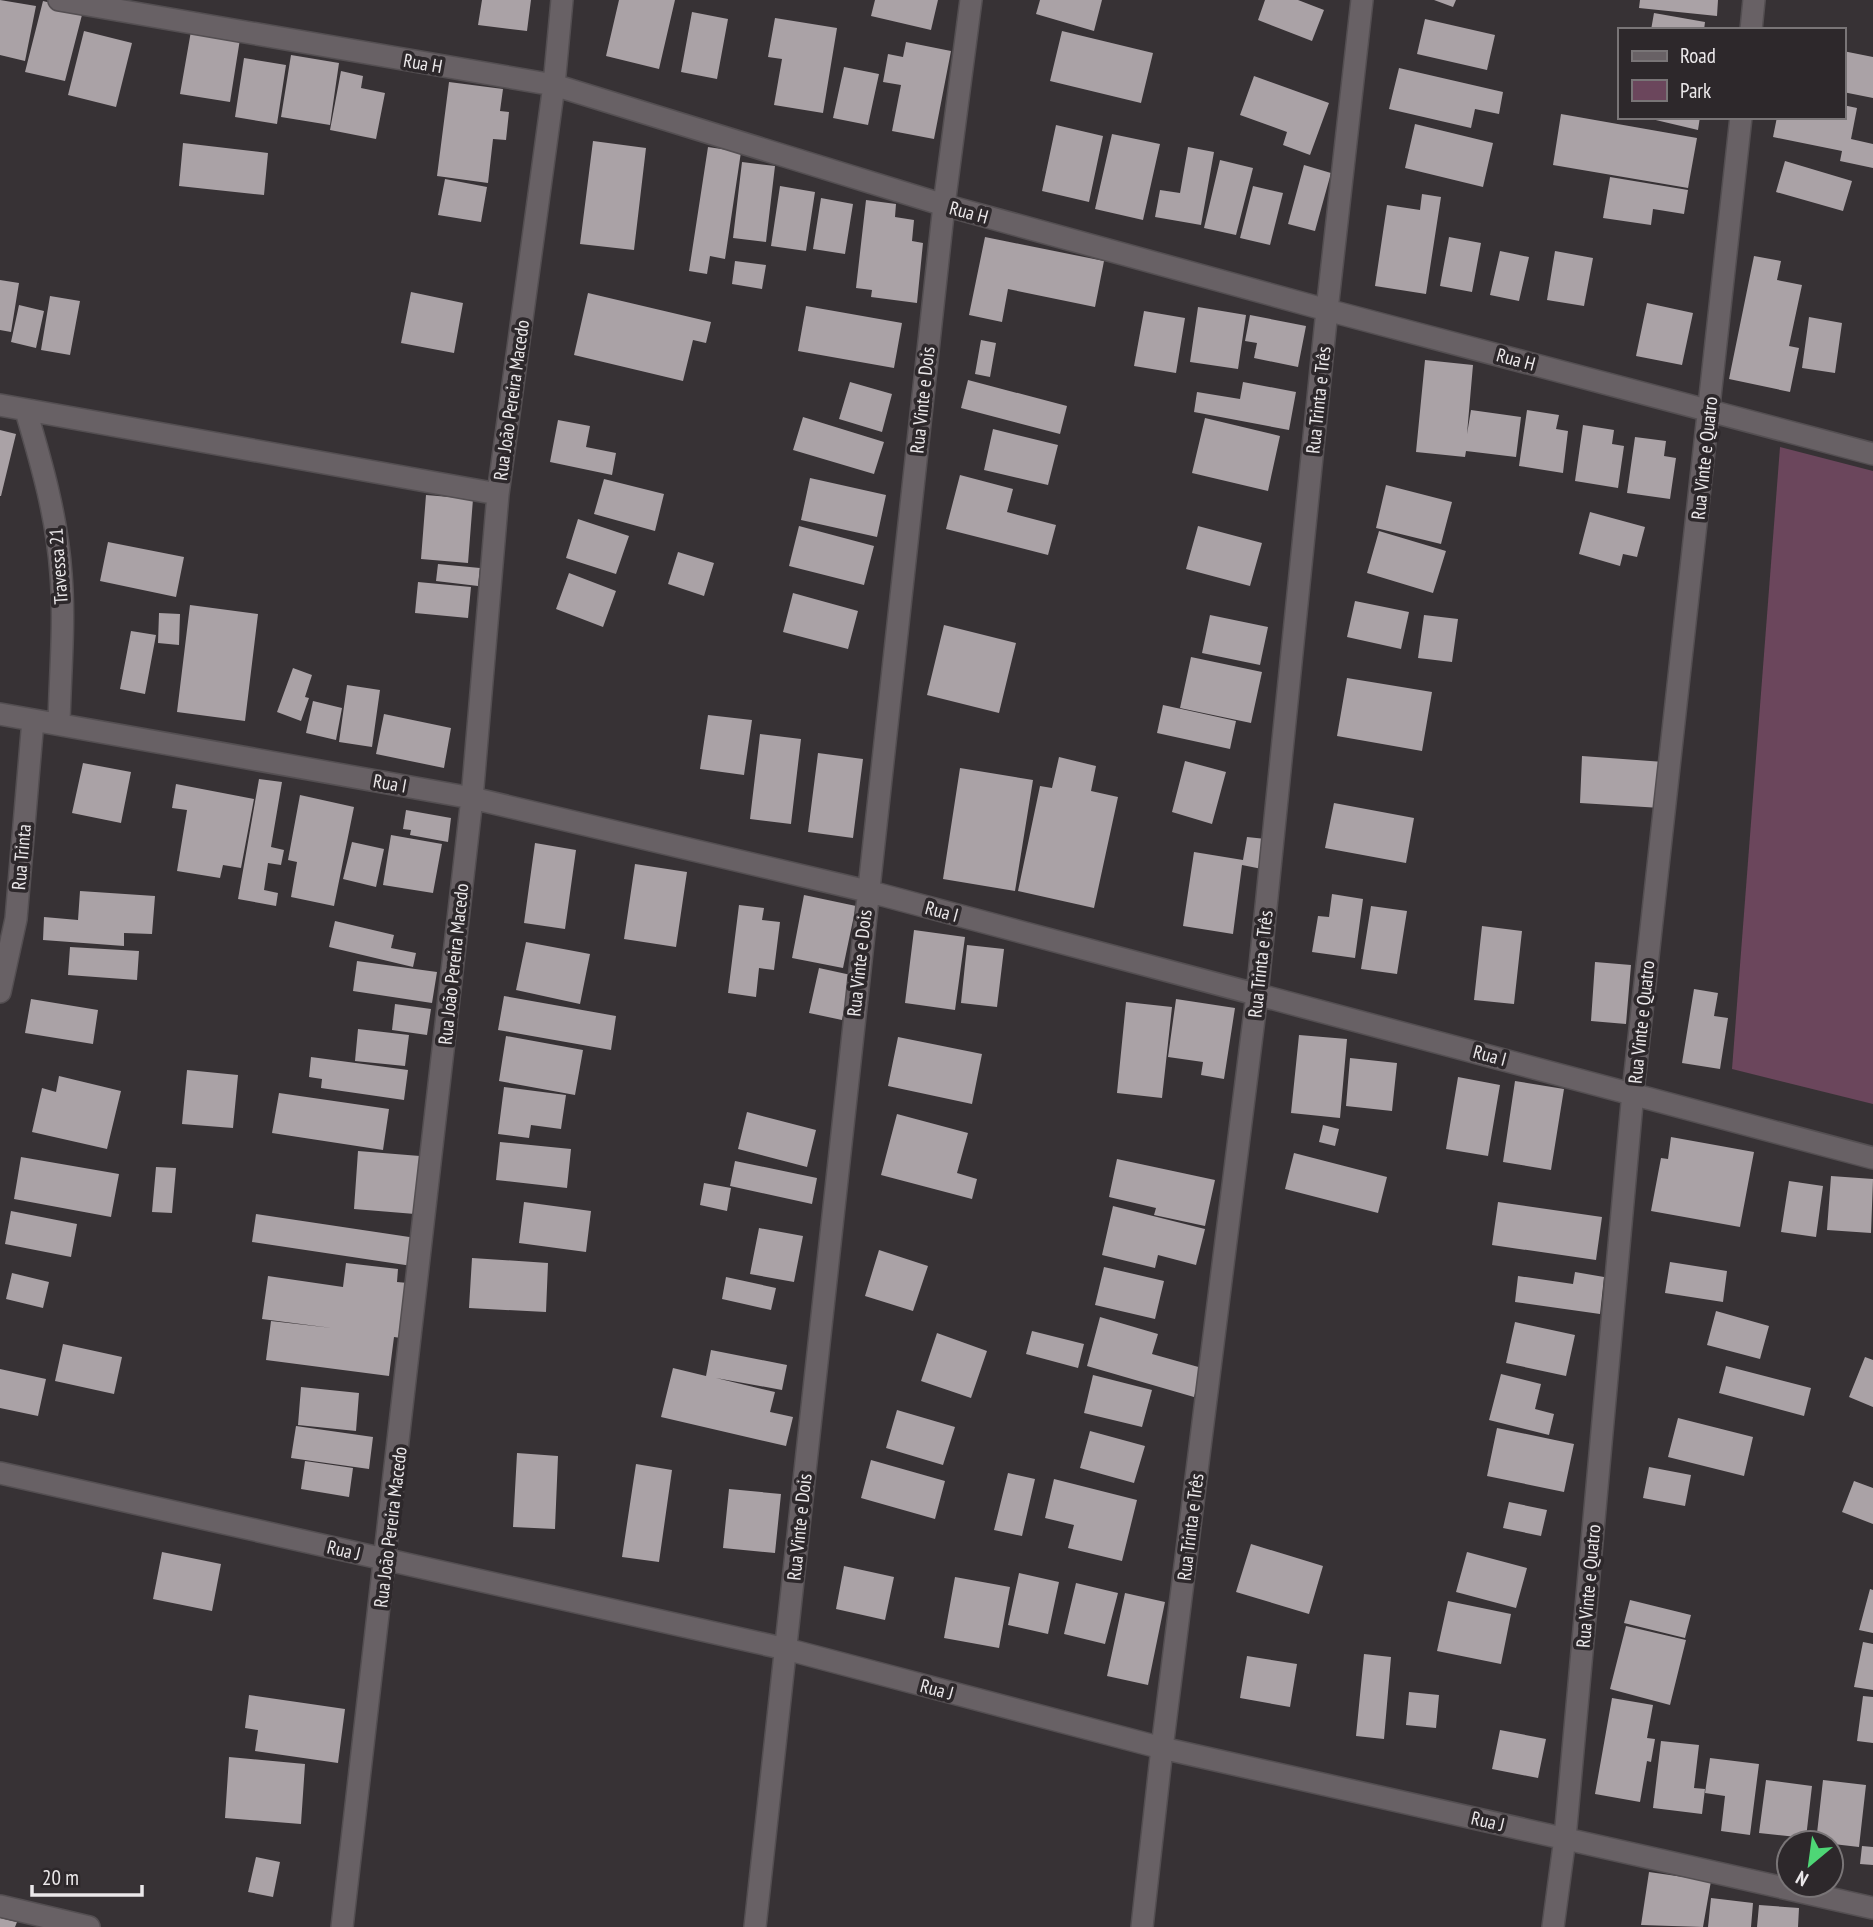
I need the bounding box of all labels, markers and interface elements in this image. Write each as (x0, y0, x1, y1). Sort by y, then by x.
legend (1618, 28, 1845, 119)
text: Road (1680, 42, 1716, 69)
street label: Rua H (402, 48, 444, 78)
text: Park (1680, 77, 1711, 104)
street label: Rua H (947, 195, 991, 229)
street label: Rua João Pereira Macedo (488, 318, 534, 482)
street label: Rua H (1494, 342, 1538, 376)
street label: Rua Vinte e Dois (904, 345, 940, 455)
street label: Rua Trinta e Três (1300, 345, 1336, 455)
street label: Rua Vinte e Quatro (1686, 395, 1722, 521)
street label: Travessa 21 (43, 527, 73, 605)
street label: Rua I (371, 768, 409, 798)
street label: Rua Trinta (6, 823, 36, 891)
street label: Rua João Pereira Macedo (433, 882, 473, 1046)
street label: Rua I (923, 895, 961, 927)
street label: Rua Vinte e Dois (841, 908, 877, 1018)
street label: Rua Trinta e Três (1242, 909, 1278, 1019)
street label: Rua Vinte e Quatro (1623, 959, 1659, 1085)
street label: Rua I (1471, 1039, 1509, 1071)
street label: Rua João Pereira Macedo (368, 1445, 412, 1609)
street label: Rua Vinte e Dois (781, 1472, 817, 1582)
street label: Rua Trinta e Três (1172, 1472, 1208, 1582)
street label: Rua Vinte e Quatro (1571, 1523, 1605, 1649)
street label: Rua J (325, 1535, 363, 1565)
street label: Rua J (918, 1673, 956, 1705)
street label: Rua J (1469, 1806, 1507, 1836)
north arrow (1775, 1829, 1845, 1899)
scale bar (32, 1854, 142, 1898)
text: 20 m (42, 1864, 79, 1891)
text: N (1791, 1866, 1812, 1892)

